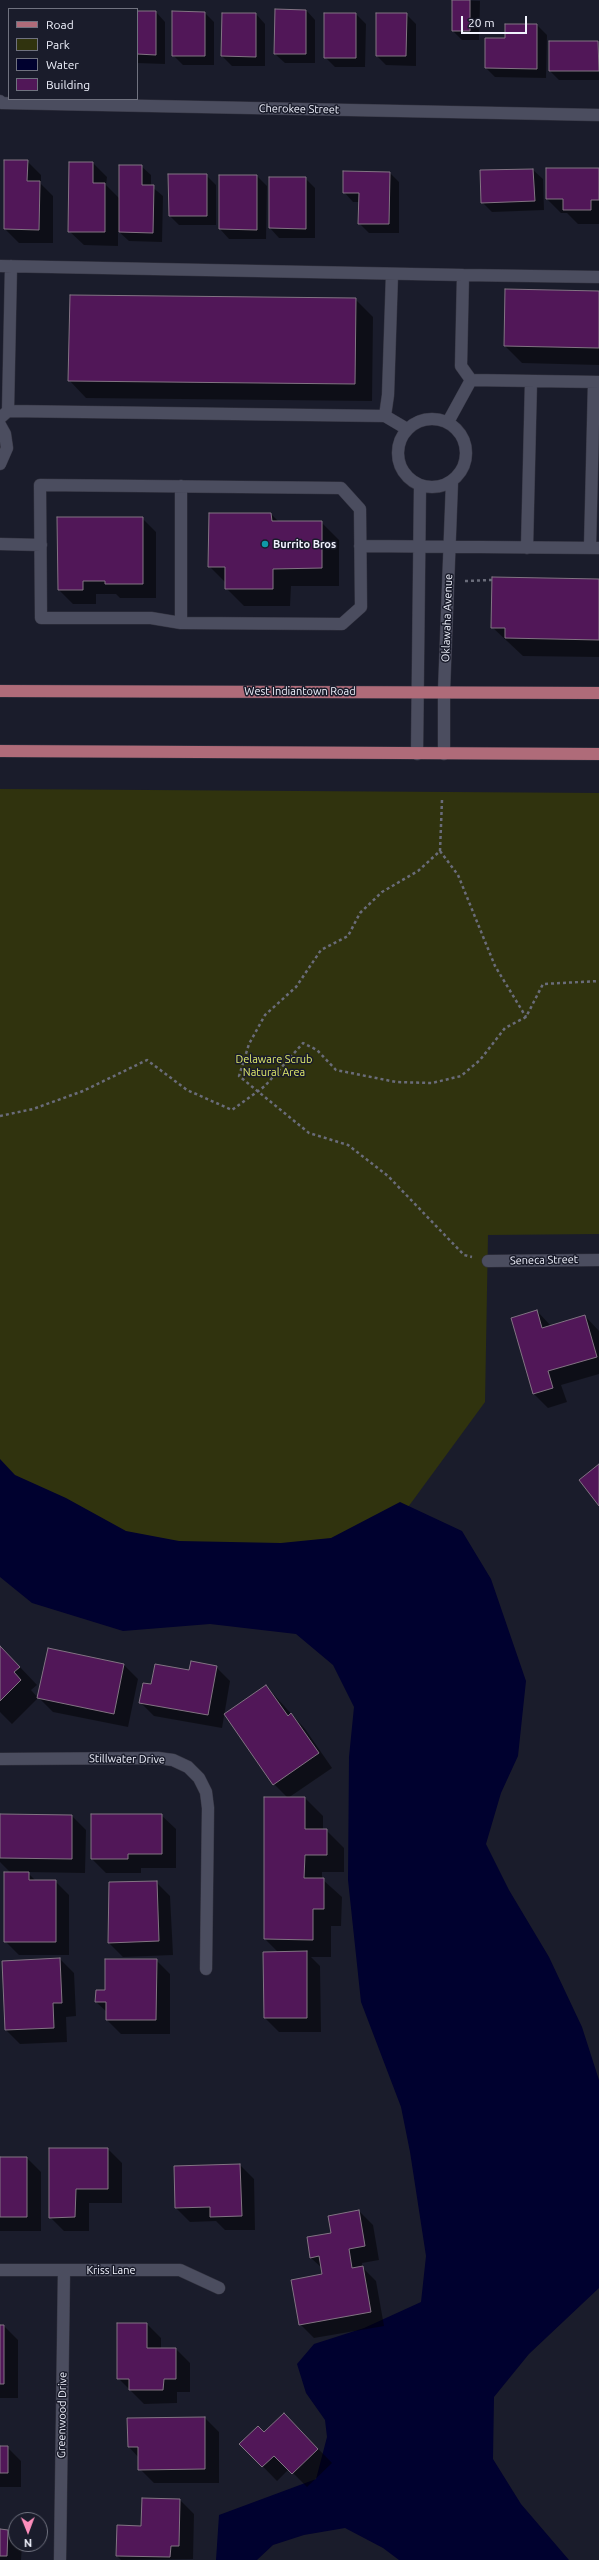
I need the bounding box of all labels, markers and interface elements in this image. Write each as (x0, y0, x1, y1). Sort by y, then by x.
legend (8, 8, 138, 100)
scale bar (463, 8, 529, 34)
text: 20 m (468, 16, 495, 29)
text: Road (46, 18, 74, 31)
text: Park (46, 38, 70, 51)
text: Water (46, 58, 79, 71)
text: Building (46, 78, 90, 91)
street label: Cherokee Street (259, 102, 339, 116)
place label: Burrito Bros (273, 537, 336, 551)
marker: Burrito Bros (260, 539, 270, 549)
street label: Oklawaha Avenue (439, 574, 455, 662)
street label: West Indiantown Road (244, 684, 356, 698)
park label: Delaware Scrub Natural Area (235, 1052, 313, 1078)
street label: Seneca Street (510, 1253, 578, 1267)
street label: Stillwater Drive (89, 1752, 165, 1766)
street label: Kriss Lane (86, 2263, 136, 2277)
street label: Greenwood Drive (55, 2372, 69, 2458)
north arrow (8, 2512, 48, 2552)
text: N (24, 2537, 32, 2549)

